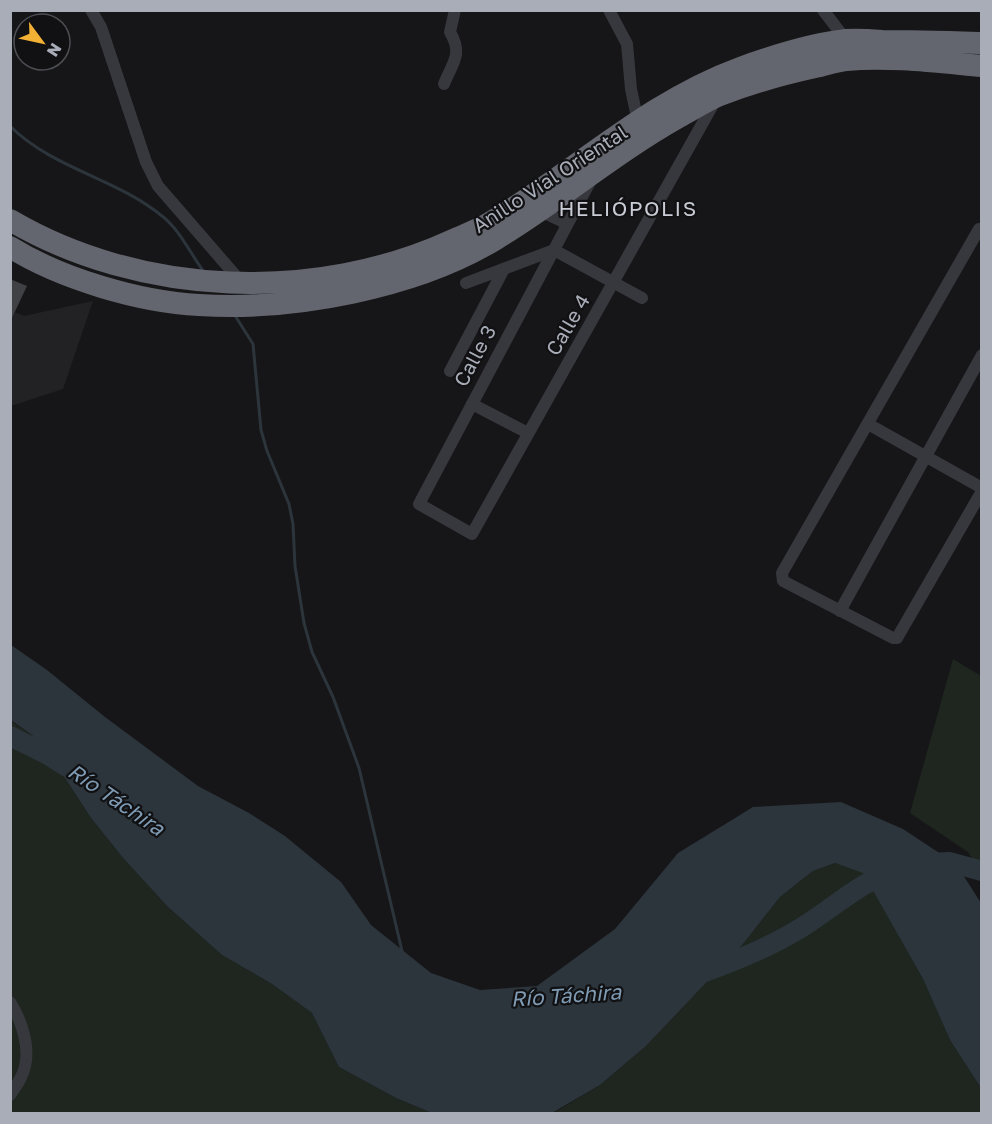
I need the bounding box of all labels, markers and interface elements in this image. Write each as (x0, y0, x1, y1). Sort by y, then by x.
north arrow (12, 12, 72, 72)
text: N (43, 40, 66, 61)
street label: Anillo Vial Oriental (468, 119, 631, 237)
district label: HELIÓPOLIS (558, 195, 698, 221)
street label: Calle 4 (540, 290, 594, 359)
street label: Calle 3 (448, 321, 500, 390)
water label: Río Táchira (63, 757, 171, 842)
water label: Río Táchira (510, 978, 623, 1012)

